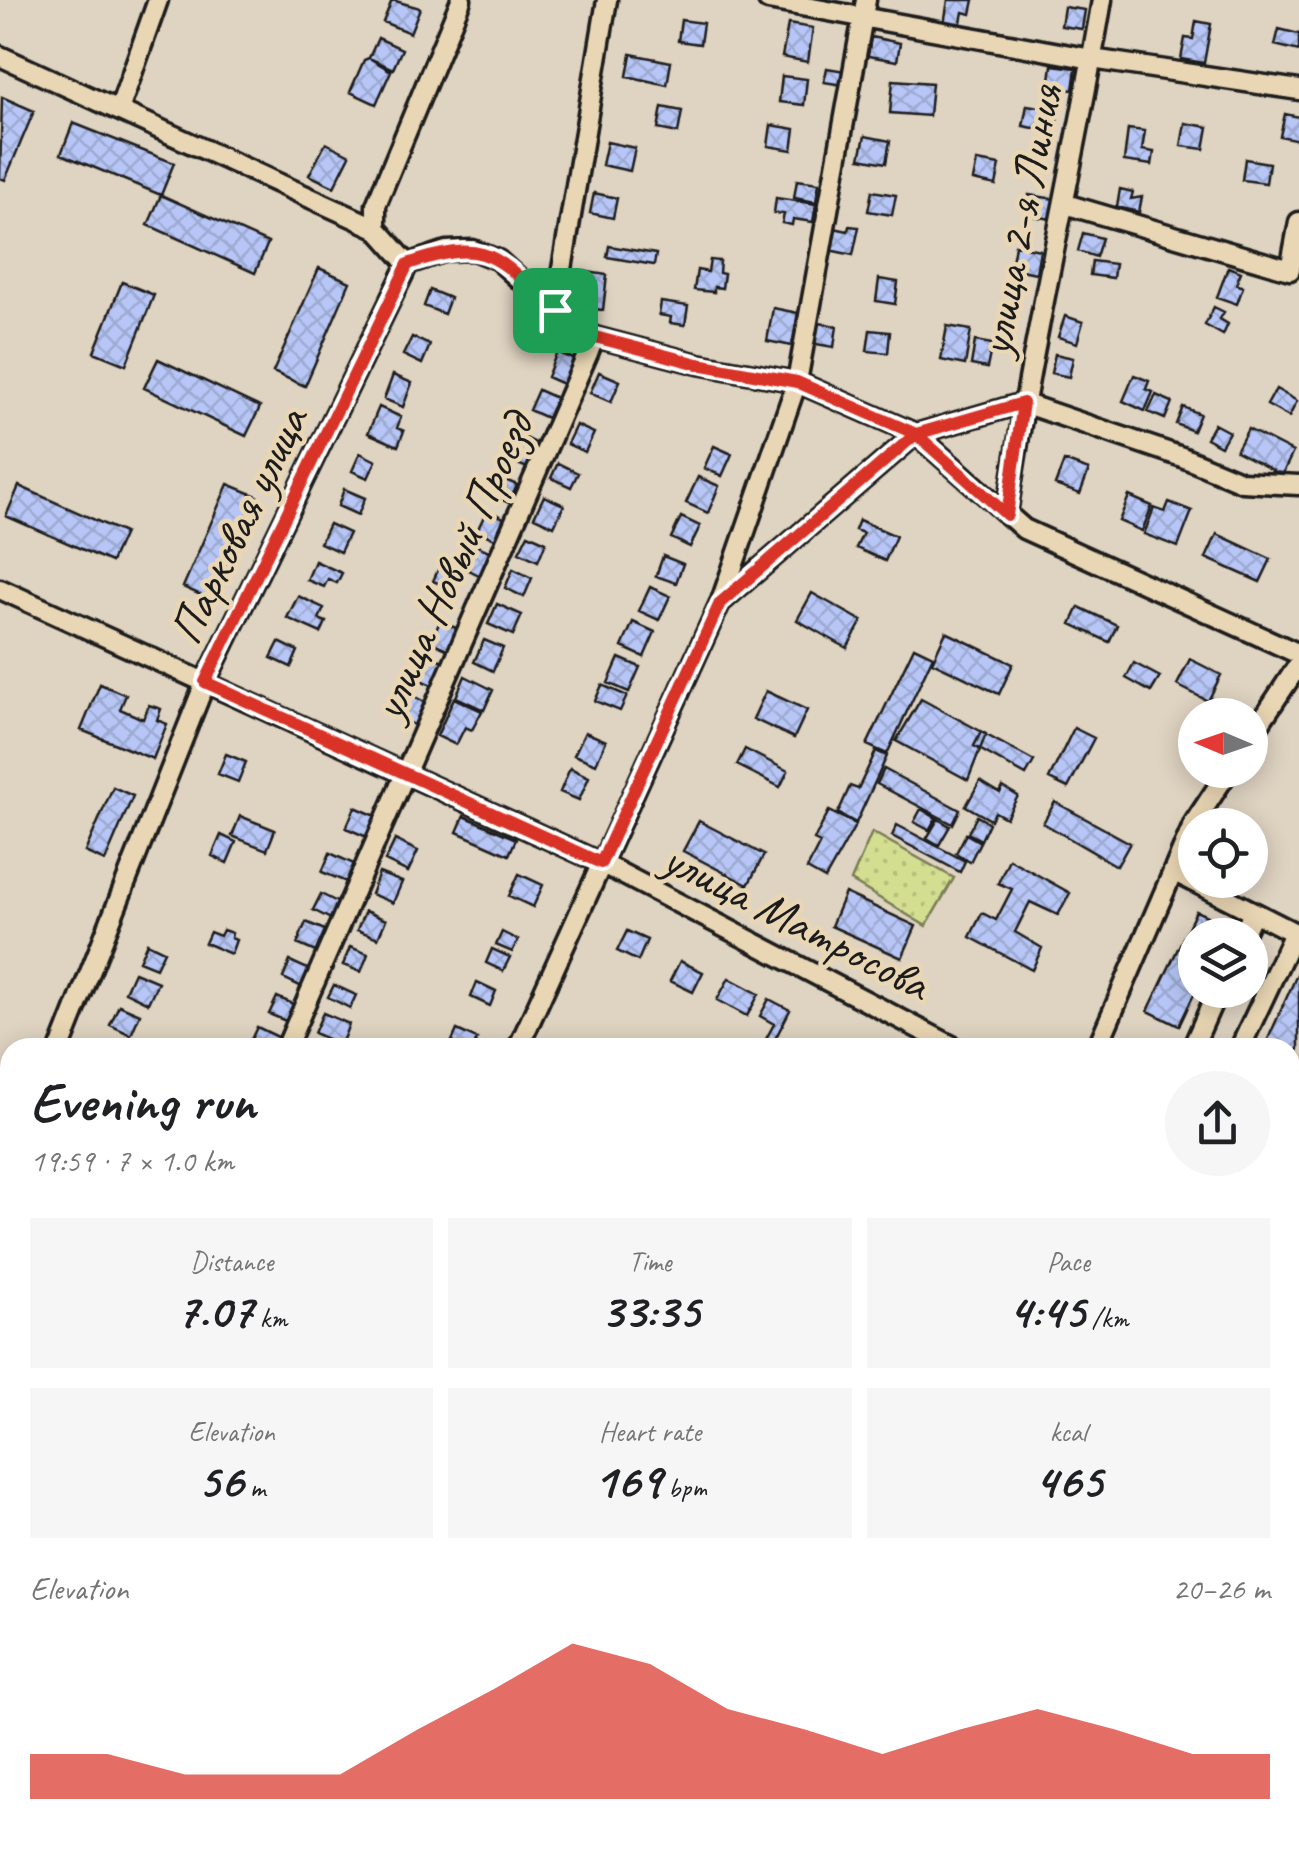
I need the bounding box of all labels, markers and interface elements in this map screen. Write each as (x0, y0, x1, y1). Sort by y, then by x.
street label: улица 2-я Линия (964, 78, 1076, 364)
pin (513, 268, 598, 353)
icon: arrive (528, 283, 583, 338)
street label: Парковая улица (155, 395, 322, 653)
street label: улица Новый Проезд (356, 399, 549, 732)
north arrow (1178, 698, 1268, 788)
map controls (1178, 698, 1268, 1008)
button: locate (1178, 808, 1268, 898)
street label: улица Матросова (651, 827, 942, 1015)
button: layers (1178, 918, 1268, 1008)
text: Evening run (30, 1067, 255, 1137)
button: share (1165, 1071, 1270, 1176)
text: 19:59 · 7 × 1.0 km (30, 1140, 234, 1181)
text: Distance (190, 1244, 273, 1279)
text: Time (629, 1244, 671, 1279)
text: Pace (1047, 1244, 1090, 1279)
text: 7.07 (176, 1279, 253, 1342)
text: 33:35 (600, 1279, 700, 1342)
text: 4:45 (1008, 1279, 1085, 1342)
text: km (253, 1300, 287, 1335)
text: /km (1085, 1300, 1128, 1335)
text: Elevation (189, 1414, 275, 1449)
text: Heart rate (599, 1414, 701, 1449)
text: kcal (1050, 1414, 1087, 1449)
text: 56 (198, 1449, 243, 1512)
text: 169 (593, 1449, 661, 1512)
text: 465 (1034, 1449, 1102, 1512)
text: m (243, 1470, 266, 1505)
text: bpm (661, 1470, 707, 1505)
text: Elevation (30, 1568, 128, 1609)
text: 20–26 m (1172, 1568, 1270, 1609)

